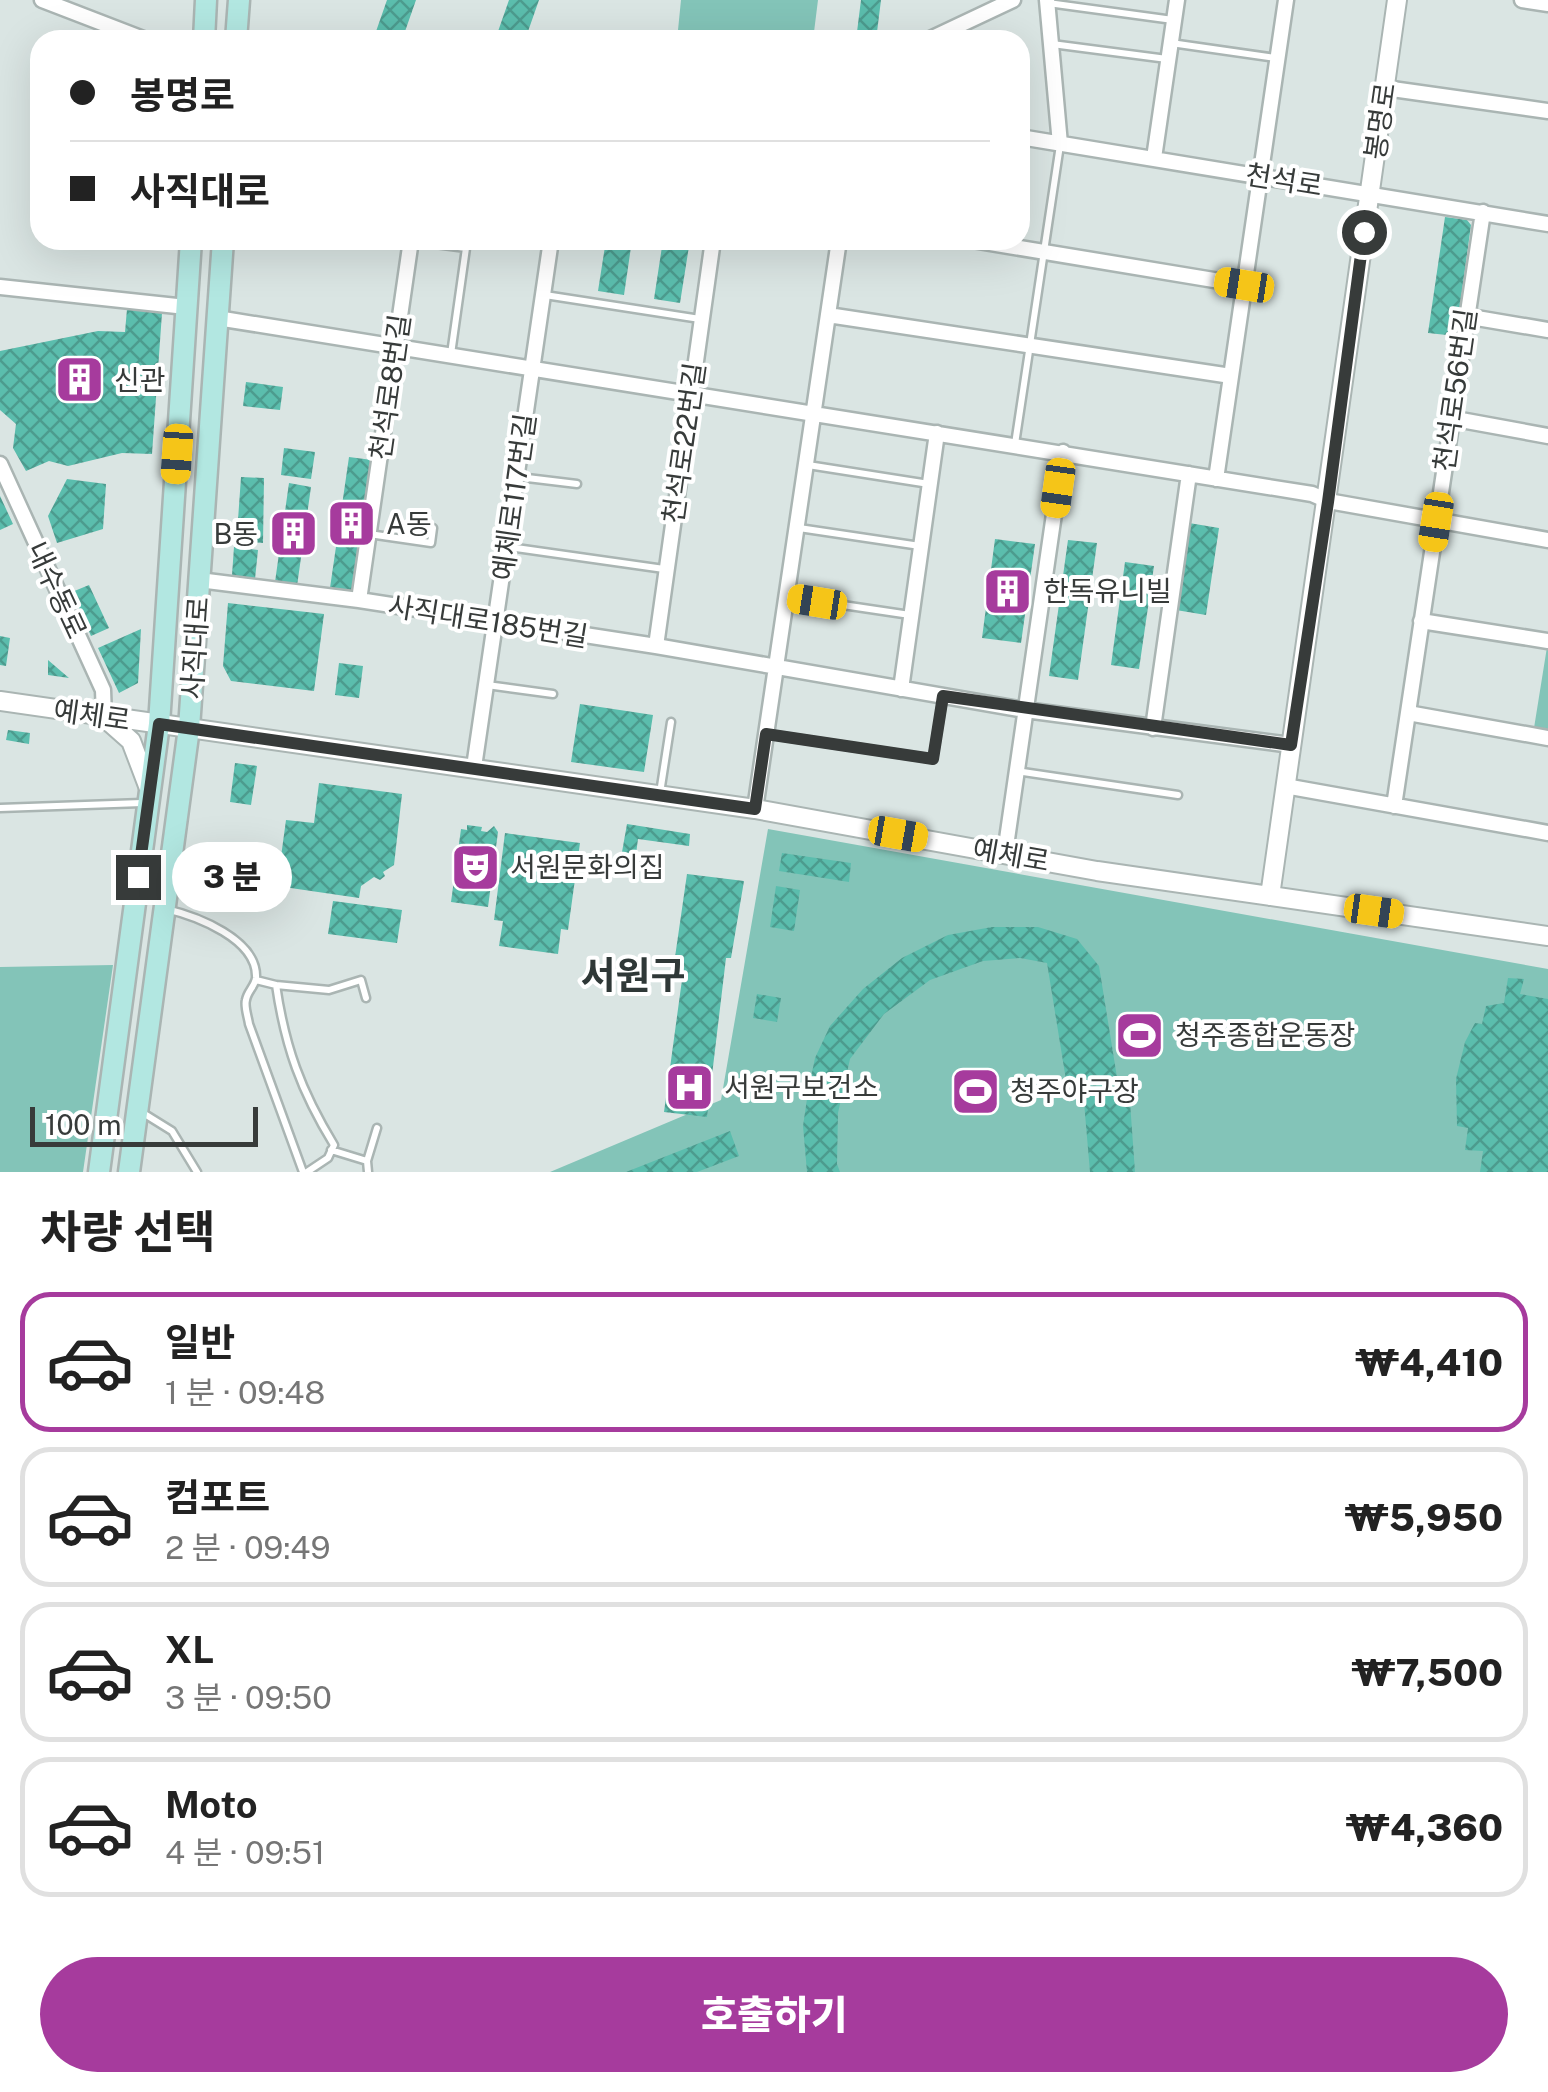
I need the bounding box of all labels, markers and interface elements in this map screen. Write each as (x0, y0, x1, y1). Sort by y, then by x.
text: 봉명로 (130, 73, 235, 118)
street label: 봉명로 (1358, 80, 1401, 161)
street label: 천석로 (1243, 157, 1325, 202)
text: 사직대로 (130, 169, 270, 214)
route start (1342, 210, 1387, 255)
car (1212, 265, 1276, 305)
street label: 천석로56번길 (1427, 306, 1482, 474)
street label: 천석로8번길 (363, 312, 416, 462)
building icon: 신관 (53, 354, 105, 406)
street label: 천석로22번길 (656, 360, 711, 526)
place label: 신관 (114, 363, 166, 396)
street label: 예체로117번길 (485, 411, 542, 583)
car (160, 423, 194, 485)
car (1039, 456, 1077, 520)
car (1416, 490, 1456, 554)
building icon: A동 (325, 498, 377, 550)
place label: A동 (386, 507, 432, 540)
building icon: B동 (267, 508, 319, 560)
place label: B동 (213, 517, 258, 550)
street label: 내수동로 (21, 536, 94, 643)
building icon: 한독유니빌 (982, 565, 1034, 617)
place label: 한독유니빌 (1043, 574, 1172, 607)
car (785, 582, 849, 622)
street label: 사직대로185번길 (386, 588, 590, 653)
street label: 사직대로 (174, 595, 215, 701)
street label: 예체로 (52, 693, 133, 736)
car (866, 814, 930, 854)
street label: 예체로 (970, 832, 1052, 877)
theatre icon: 서원문화의집 (449, 841, 501, 893)
callout: 3 분 (173, 842, 293, 912)
place label: 서원문화의집 (510, 850, 665, 883)
route end (116, 855, 161, 900)
text: 3 분 (203, 858, 261, 895)
car (1342, 892, 1406, 930)
district label: 서원구 (581, 953, 685, 998)
sports icon: 청주종합운동장 (1114, 1009, 1166, 1061)
place label: 청주종합운동장 (1175, 1018, 1355, 1051)
hospital icon: 서원구보건소 (663, 1061, 715, 1113)
sports icon: 청주야구장 (949, 1065, 1001, 1117)
place label: 서원구보건소 (724, 1070, 879, 1103)
place label: 청주야구장 (1010, 1074, 1139, 1107)
scale bar (30, 1102, 258, 1146)
text: 100 m (45, 1108, 122, 1141)
text: 차량 선택 (40, 1205, 216, 1258)
icon: car (45, 1317, 135, 1407)
text: 일반 (165, 1320, 235, 1365)
text: ₩4,410 (1355, 1340, 1503, 1385)
text: 1 분 · 09:48 (165, 1374, 325, 1411)
icon: car (45, 1472, 135, 1562)
text: 컴포트 (165, 1475, 270, 1520)
text: ₩5,950 (1345, 1495, 1503, 1540)
text: 2 분 · 09:49 (165, 1529, 330, 1566)
icon: car (45, 1627, 135, 1717)
text: XL (165, 1627, 214, 1672)
text: ₩7,500 (1351, 1650, 1503, 1695)
text: 3 분 · 09:50 (165, 1679, 332, 1716)
icon: car (45, 1782, 135, 1872)
text: Moto (165, 1782, 258, 1827)
text: ₩4,360 (1346, 1805, 1503, 1850)
text: 4 분 · 09:51 (165, 1834, 325, 1871)
button: 호출하기 (40, 1957, 1508, 2072)

